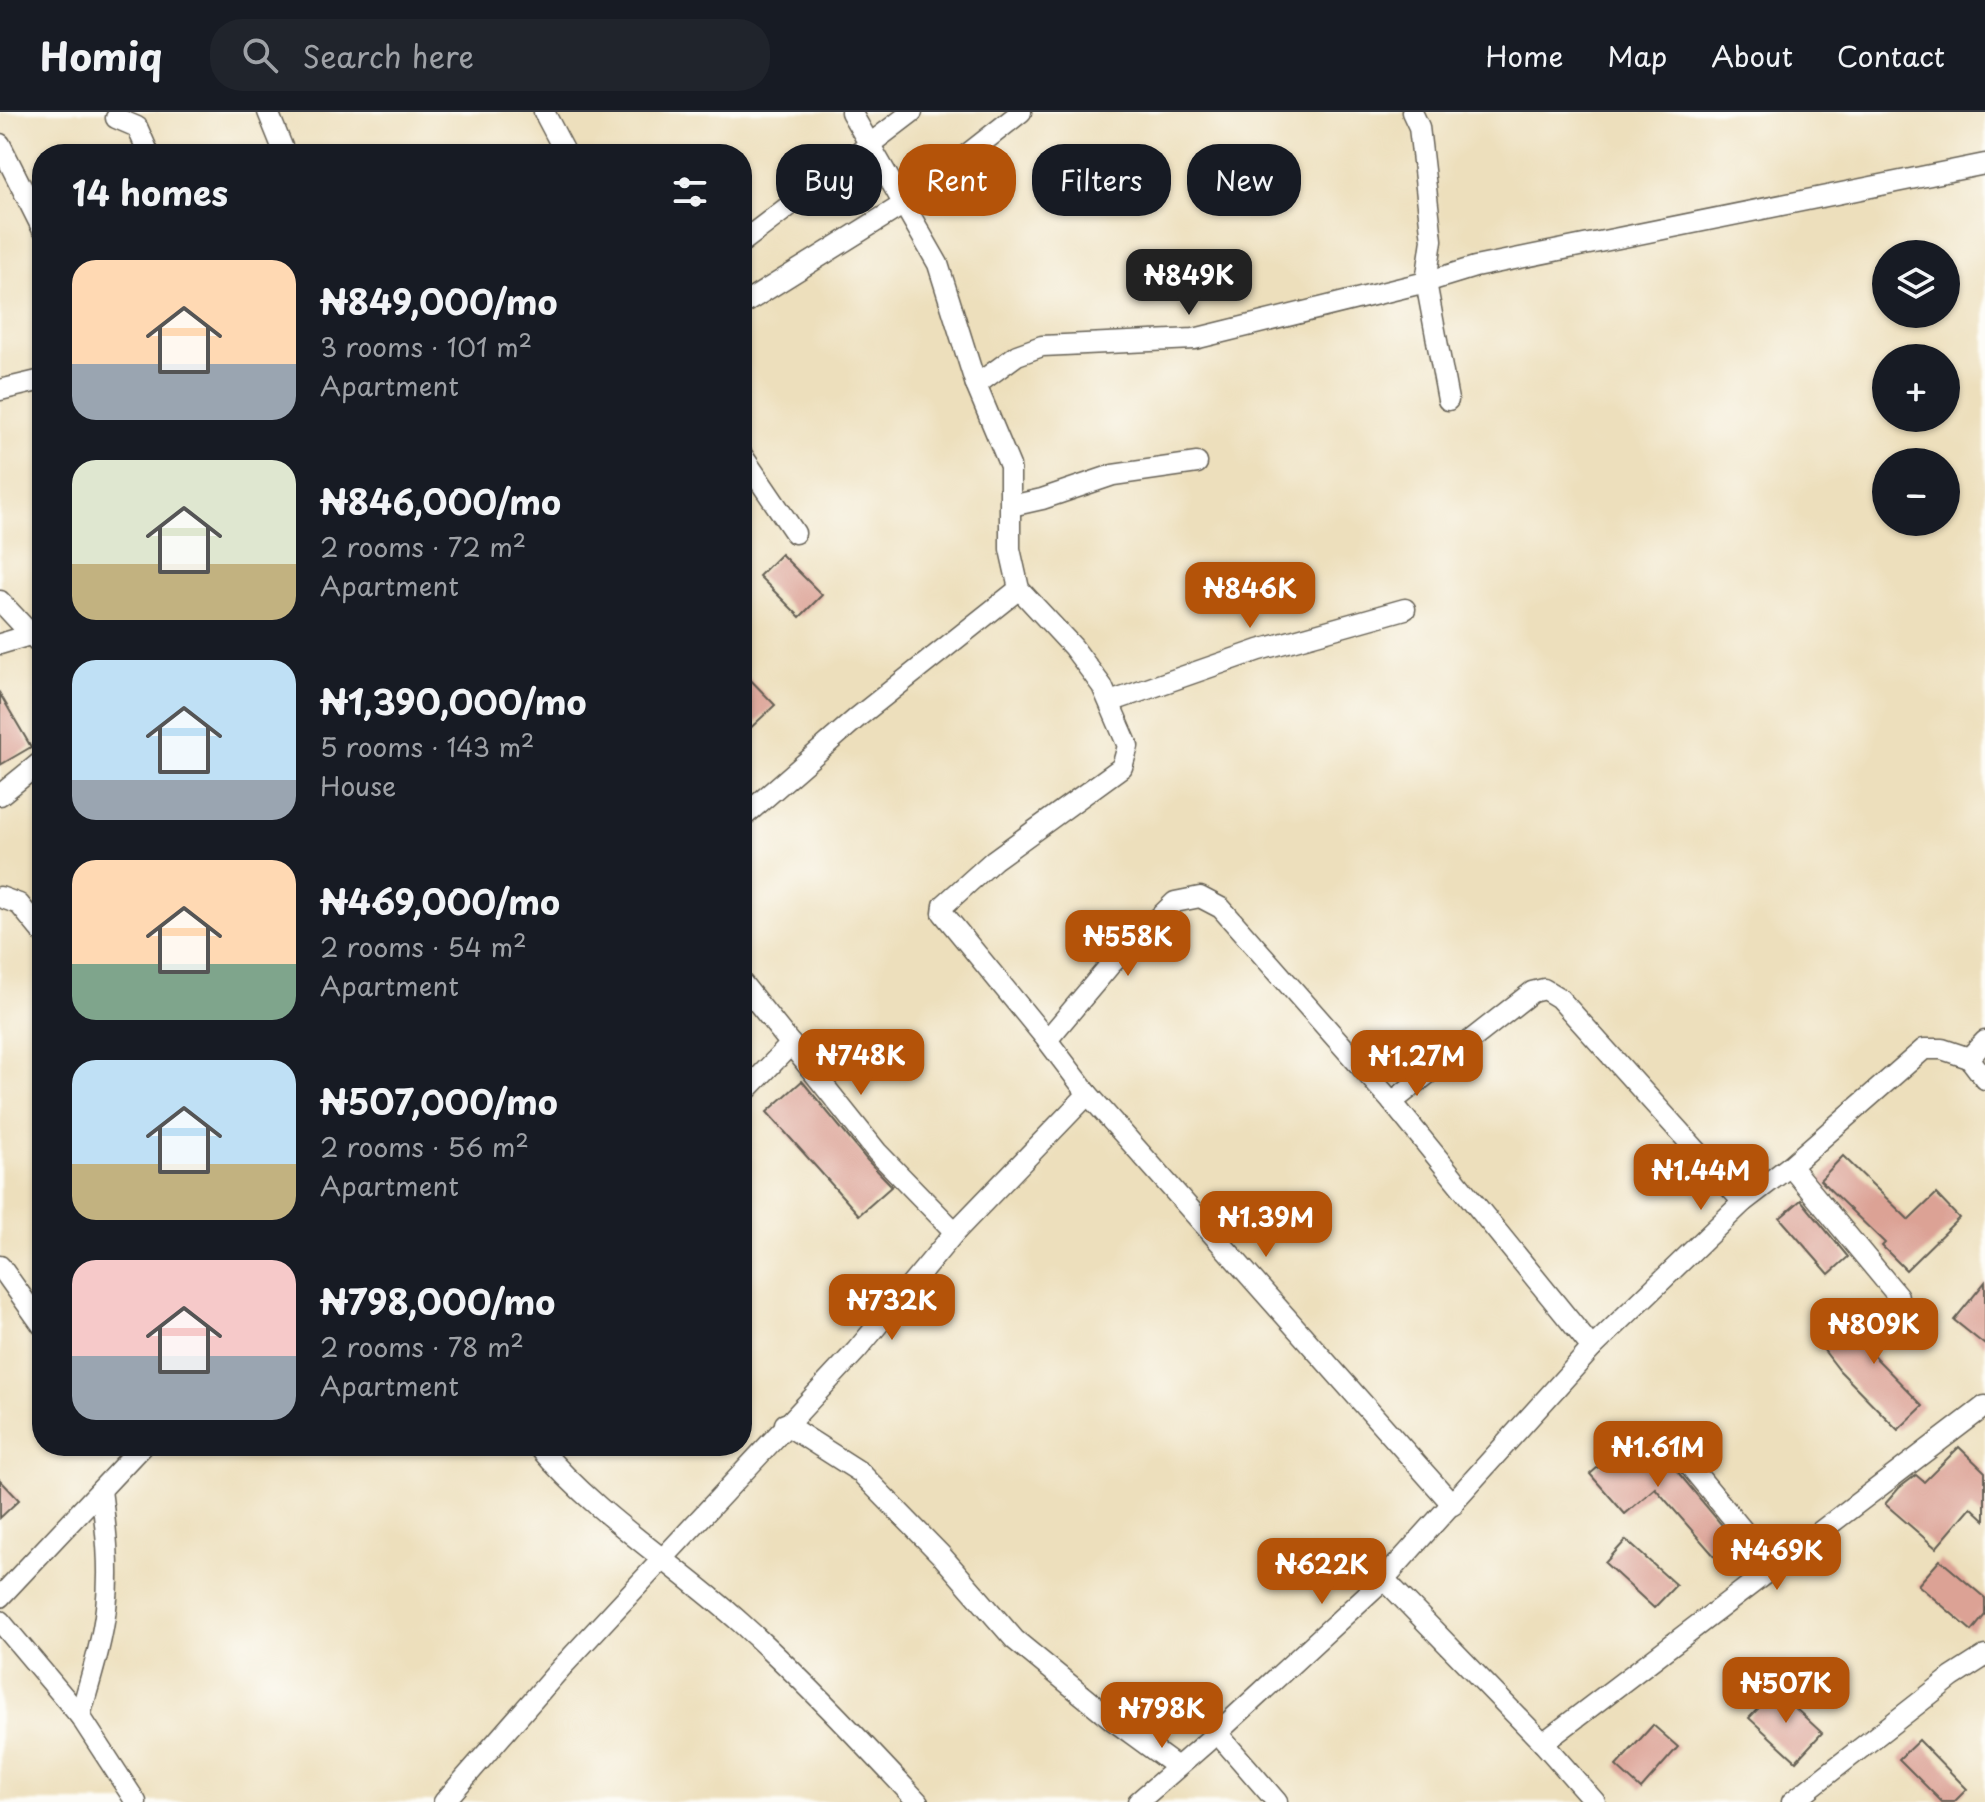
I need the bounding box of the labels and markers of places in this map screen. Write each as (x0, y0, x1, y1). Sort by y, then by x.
pin: ₦849K (1133, 249, 1245, 317)
pin: ₦846K (1194, 562, 1306, 630)
pin: ₦558K (1072, 910, 1184, 978)
pin: ₦748K (805, 1029, 917, 1097)
pin: ₦1.27M (1352, 1030, 1482, 1098)
pin: ₦1.44M (1636, 1144, 1766, 1212)
pin: ₦1.39M (1201, 1191, 1331, 1259)
pin: ₦732K (836, 1274, 948, 1342)
pin: ₦809K (1818, 1298, 1930, 1366)
pin: ₦1.61M (1593, 1421, 1723, 1489)
pin: ₦469K (1721, 1524, 1833, 1592)
pin: ₦622K (1266, 1538, 1378, 1606)
pin: ₦507K (1730, 1657, 1842, 1725)
pin: ₦798K (1106, 1682, 1218, 1750)

